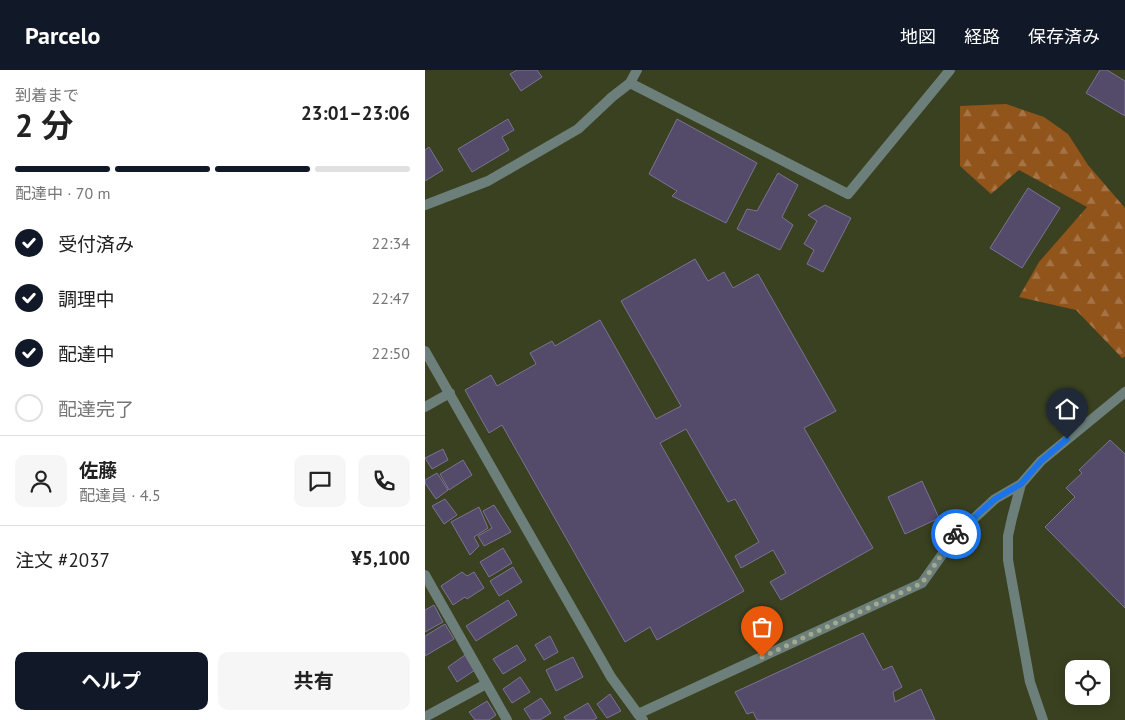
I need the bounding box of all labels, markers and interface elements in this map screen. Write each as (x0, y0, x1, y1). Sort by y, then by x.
text: Parcelo (25, 20, 100, 51)
text: 地図 (900, 25, 936, 48)
text: 経路 (964, 25, 1000, 48)
text: 保存済み (1028, 25, 1100, 48)
text: 到着まで (15, 85, 79, 105)
text: 23:01–23:06 (301, 101, 410, 125)
text: 2 分 (15, 104, 73, 146)
text: 配達中 · 70 m (15, 183, 111, 203)
icon: check (15, 229, 43, 257)
text: 受付済み (58, 232, 134, 256)
text: 22:34 (372, 233, 410, 253)
icon: check (15, 284, 43, 312)
text: 調理中 (58, 287, 115, 311)
text: 22:47 (372, 288, 410, 308)
icon: check (15, 339, 43, 367)
text: 配達中 (58, 342, 115, 366)
text: 22:50 (372, 343, 410, 363)
pin (1046, 388, 1088, 439)
icon: home (1053, 395, 1081, 423)
text: 配達完了 (58, 397, 134, 421)
button: person (15, 455, 67, 507)
button: chat (294, 455, 346, 507)
button: phone (358, 455, 410, 507)
text: 佐藤 (79, 458, 117, 482)
text: 配達員 · 4.5 (79, 485, 161, 505)
courier (931, 509, 981, 559)
icon: bike (942, 520, 970, 548)
text: ¥5,100 (351, 546, 410, 570)
text: 注文 #2037 (15, 548, 110, 572)
pin (741, 606, 783, 657)
icon: bag (748, 613, 776, 641)
button: ヘルプ (15, 652, 208, 710)
button: 共有 (218, 652, 410, 710)
map controls (1065, 660, 1110, 705)
button: locate (1065, 660, 1110, 705)

